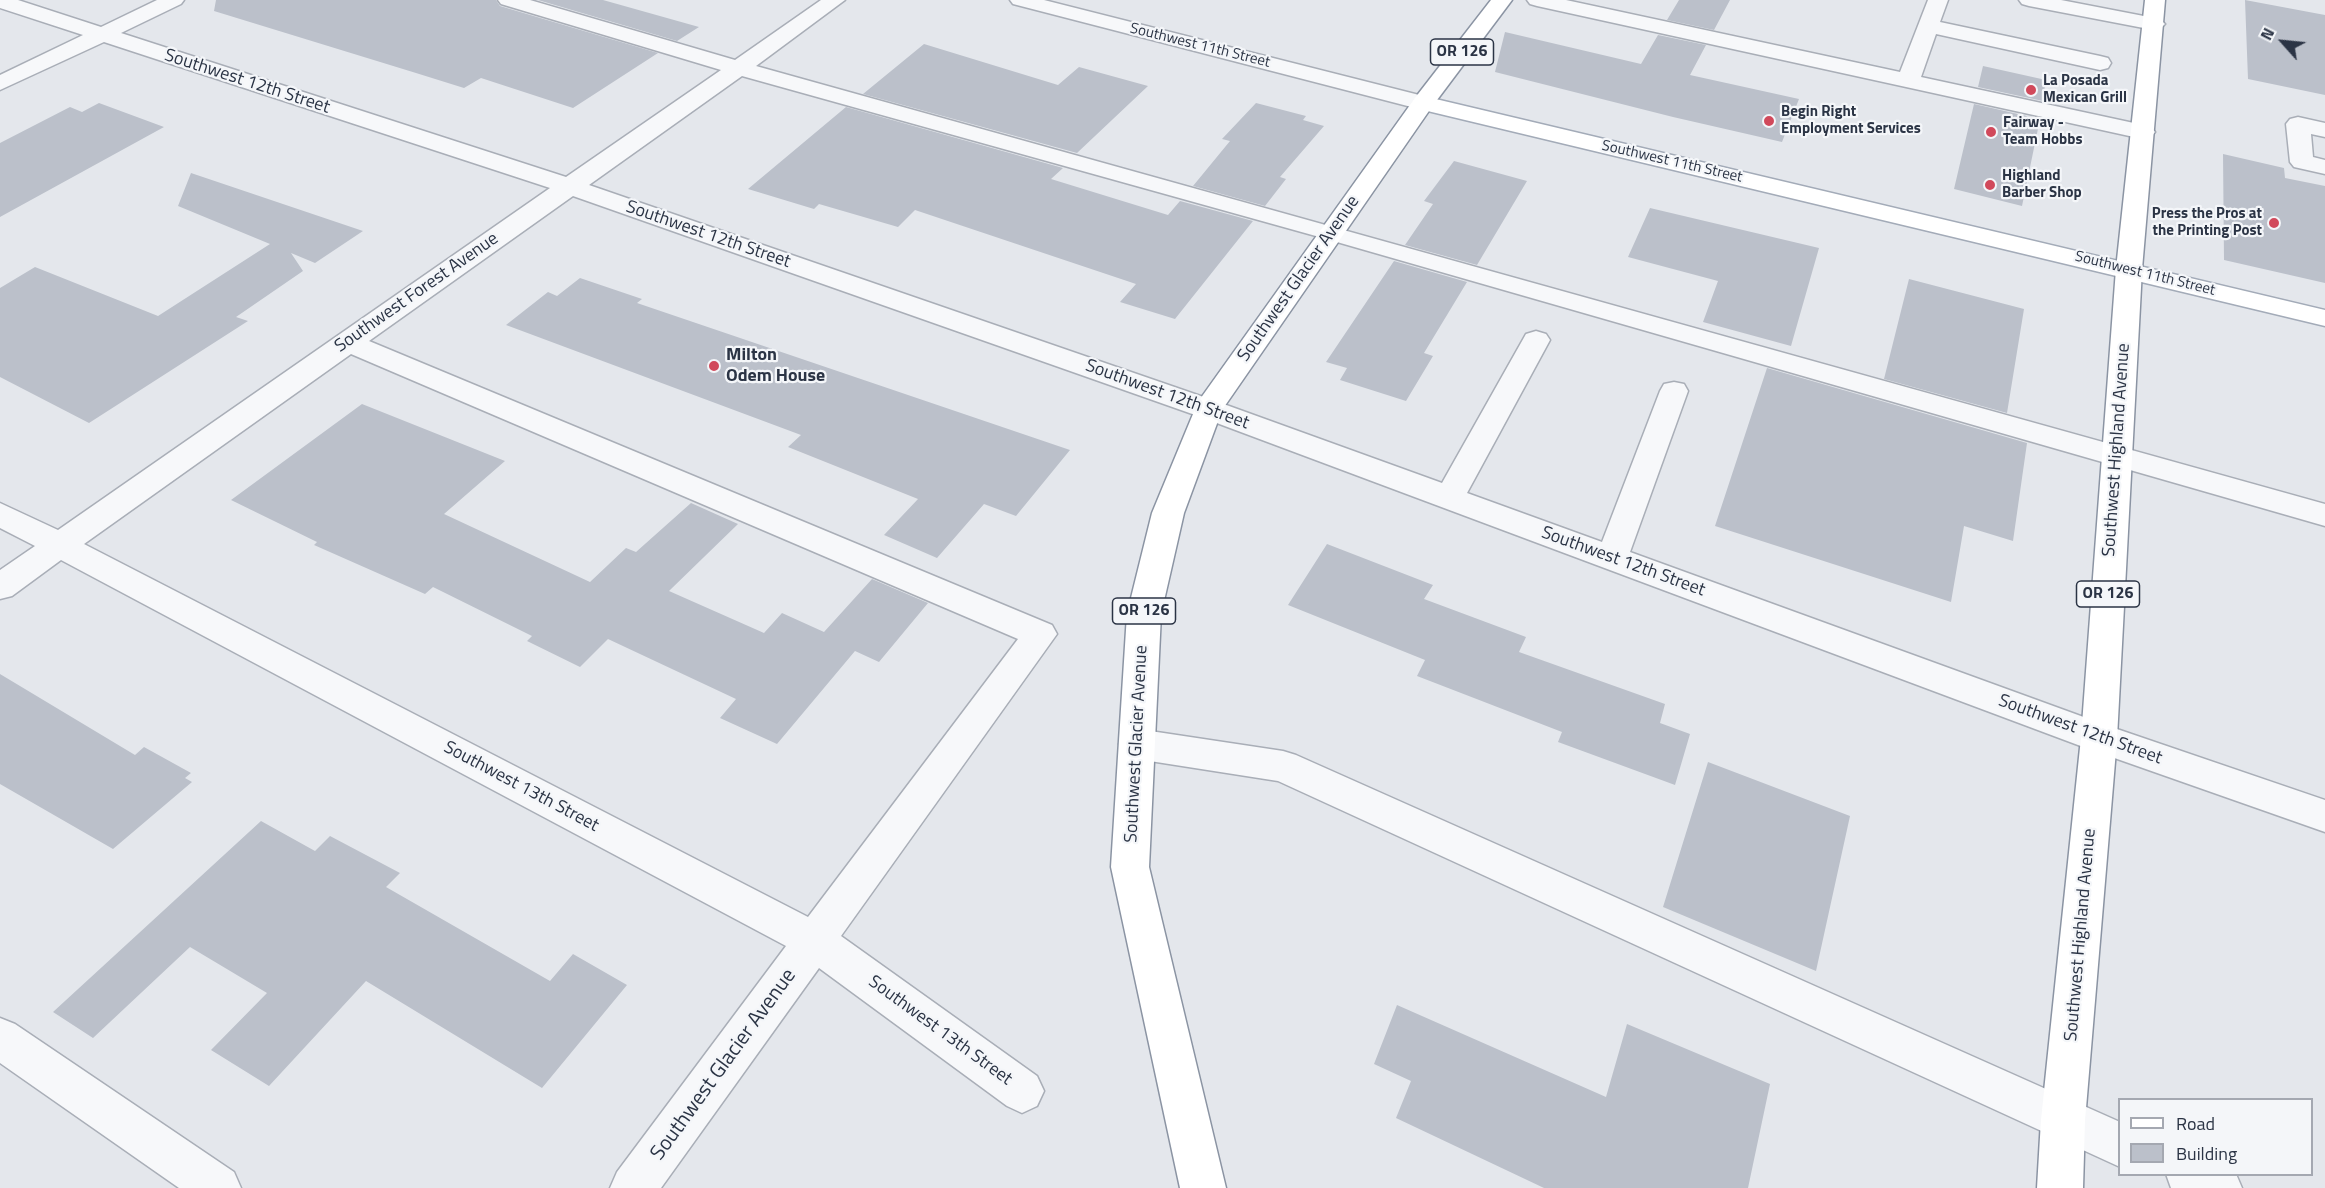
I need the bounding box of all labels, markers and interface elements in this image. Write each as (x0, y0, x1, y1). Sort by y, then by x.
north arrow (2253, 12, 2313, 72)
street label: Southwest 11th Street (1128, 20, 1272, 72)
text: N (2254, 23, 2280, 44)
road number: OR 126 (1430, 39, 1494, 65)
street label: Southwest 12th Street (162, 45, 332, 119)
place label: La Posada Mexican Grill (2043, 72, 2127, 107)
marker: La Posada Mexican Grill (2024, 83, 2038, 97)
place label: Begin Right Employment Services (1781, 103, 1921, 138)
marker: Begin Right Employment Services (1762, 114, 1776, 128)
place label: Fairway - Team Hobbs (2003, 114, 2082, 149)
marker: Fairway - Team Hobbs (1984, 125, 1998, 139)
street label: Southwest 11th Street (1600, 137, 1744, 187)
place label: Highland Barber Shop (2002, 167, 2082, 202)
marker: Highland Barber Shop (1983, 178, 1997, 192)
street label: Southwest Glacier Avenue (1233, 192, 1365, 366)
street label: Southwest 12th Street (623, 197, 793, 273)
place label: Press the Pros at the Printing Post (2152, 205, 2262, 240)
marker: Press the Pros at the Printing Post (2267, 216, 2281, 230)
street label: Southwest Forest Avenue (331, 228, 503, 358)
street label: Southwest 11th Street (2073, 248, 2217, 300)
street label: Southwest Highland Avenue (2099, 343, 2135, 557)
place label: Milton Odem House (726, 345, 825, 388)
street label: Southwest 12th Street (1082, 355, 1252, 435)
marker: Milton Odem House (707, 359, 721, 373)
street label: Southwest 12th Street (1538, 522, 1708, 602)
road number: OR 126 (2076, 581, 2140, 607)
road number: OR 126 (1112, 598, 1176, 624)
street label: Southwest Glacier Avenue (1121, 645, 1153, 843)
street label: Southwest 12th Street (1995, 690, 2165, 770)
street label: Southwest 13th Street (440, 737, 602, 837)
street label: Southwest Highland Avenue (2061, 828, 2101, 1042)
street label: Southwest Glacier Avenue (646, 964, 802, 1166)
street label: Southwest 13th Street (864, 972, 1016, 1090)
legend (2118, 1098, 2313, 1176)
text: Road (2176, 1110, 2215, 1137)
text: Building (2176, 1140, 2237, 1167)

